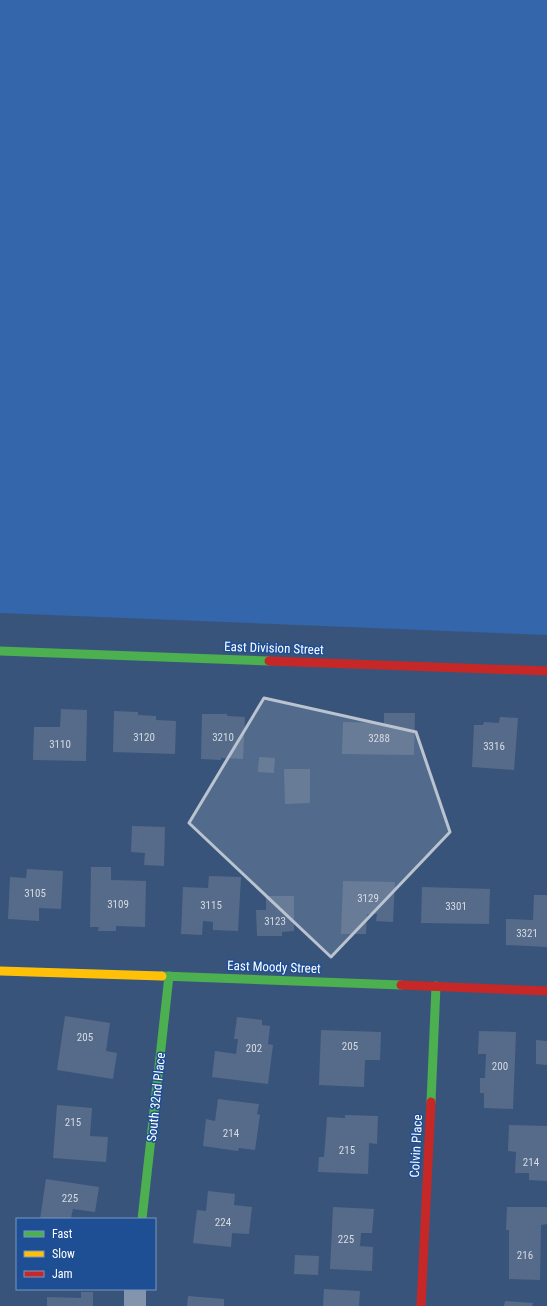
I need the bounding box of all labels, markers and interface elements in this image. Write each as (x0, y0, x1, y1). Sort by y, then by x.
street label: East Division Street (224, 639, 324, 657)
house number: 3120 (133, 731, 155, 744)
house number: 3210 (212, 731, 234, 744)
house number: 3288 (368, 732, 390, 745)
house number: 3110 (49, 738, 71, 751)
house number: 3316 (483, 740, 505, 753)
house number: 3105 (24, 887, 46, 900)
house number: 3129 (357, 892, 379, 905)
house number: 3109 (107, 898, 129, 911)
house number: 3115 (200, 899, 222, 912)
house number: 3301 (445, 900, 467, 913)
house number: 3123 (264, 915, 286, 928)
house number: 3321 (516, 927, 538, 940)
street label: East Moody Street (227, 958, 321, 976)
house number: 205 (77, 1031, 93, 1044)
house number: 205 (342, 1040, 358, 1053)
house number: 202 (246, 1042, 262, 1055)
street label: South 32nd Place (144, 1052, 168, 1142)
house number: 200 (492, 1060, 508, 1073)
street label: Colvin Place (407, 1114, 425, 1178)
house number: 215 (65, 1116, 81, 1129)
house number: 214 (223, 1127, 240, 1140)
house number: 215 (339, 1144, 355, 1157)
house number: 214 (523, 1156, 540, 1169)
house number: 225 (62, 1192, 78, 1205)
house number: 224 (215, 1216, 232, 1229)
legend (16, 1218, 156, 1290)
text: Fast (52, 1227, 73, 1241)
house number: 225 (338, 1233, 354, 1246)
text: Slow (52, 1247, 75, 1261)
house number: 216 (517, 1249, 533, 1262)
text: Jam (52, 1267, 73, 1281)

